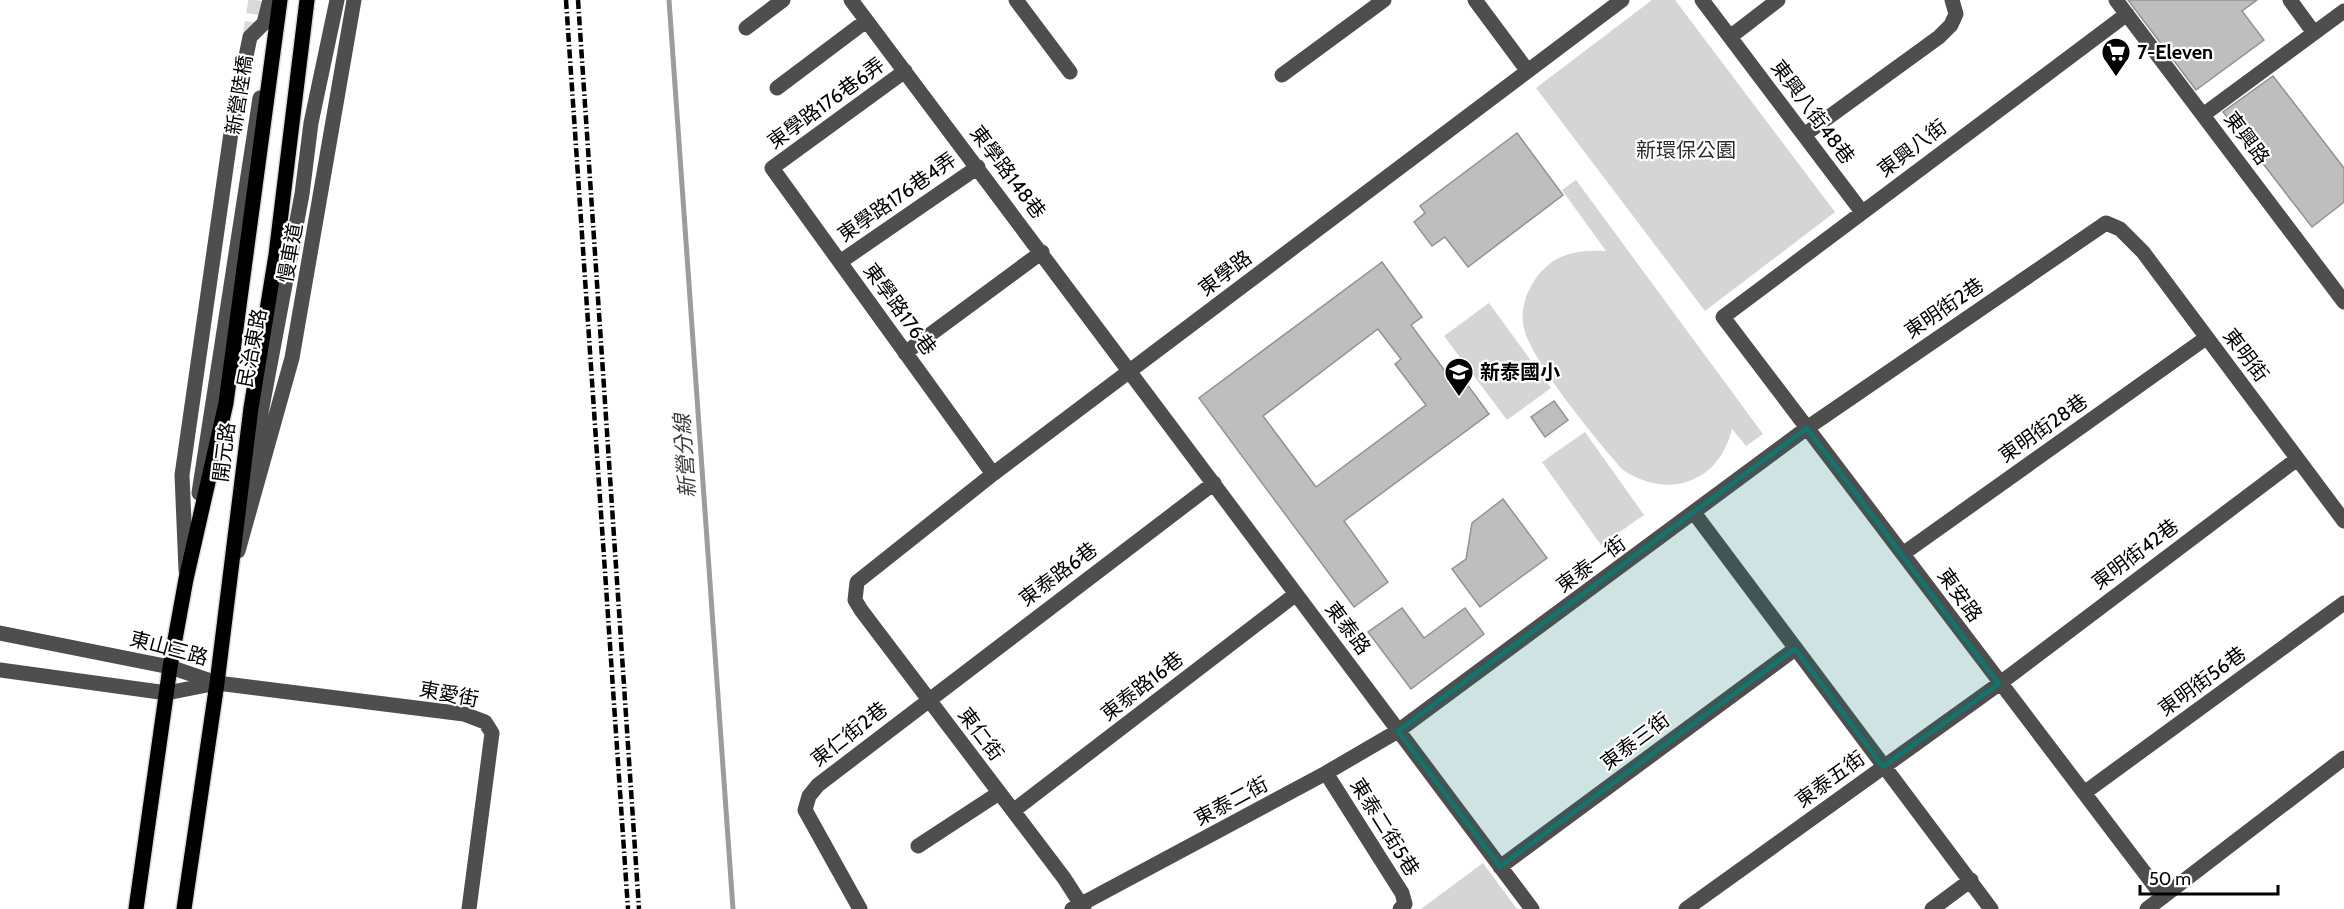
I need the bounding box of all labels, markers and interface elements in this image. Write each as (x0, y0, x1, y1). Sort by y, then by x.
supermarket icon: 7-Eleven (2100, 36, 2132, 78)
place label: 7-Eleven (2137, 40, 2213, 64)
street label: 東學路176巷6弄 (763, 52, 889, 154)
street label: 新營陸橋 (221, 54, 257, 136)
street label: 東興八街48巷 (1766, 55, 1860, 169)
street label: 東興路 (2219, 107, 2275, 169)
street label: 東興八街 (1873, 114, 1951, 182)
street label: 東學路148巷 (965, 121, 1051, 223)
park label: 新環保公園 (1636, 138, 1736, 162)
street label: 東學路176巷4弄 (833, 147, 961, 247)
street label: 慢車道 (273, 221, 307, 285)
street label: 東學路 (1194, 245, 1256, 301)
street label: 東學路176巷 (859, 258, 941, 360)
street label: 東明街2巷 (1900, 273, 1988, 343)
street label: 民治東路 (233, 306, 271, 390)
street label: 東明街 (2218, 324, 2274, 386)
school or university icon: 新泰國小 (1443, 356, 1475, 398)
place label: 新泰國小 (1480, 360, 1560, 384)
street label: 東明街28巷 (1994, 389, 2092, 467)
water label: 新營分線 (669, 411, 700, 499)
street label: 開元路 (208, 421, 240, 483)
street label: 東明街42巷 (2087, 514, 2183, 594)
street label: 東泰一街 (1552, 531, 1630, 597)
street label: 東泰路6巷 (1014, 537, 1102, 611)
street label: 東安路 (1933, 564, 1987, 626)
street label: 東泰路 (1320, 597, 1376, 659)
street label: 東山三路 (127, 626, 211, 670)
street label: 東明街56巷 (2154, 641, 2250, 721)
street label: 東泰路16巷 (1096, 646, 1188, 726)
street label: 東愛街 (417, 676, 481, 712)
street label: 東仁街2巷 (806, 697, 892, 771)
street label: 東仁街 (953, 703, 1009, 765)
street label: 東泰三街 (1596, 707, 1674, 775)
street label: 東泰五街 (1791, 746, 1869, 812)
street label: 東泰二街 (1190, 772, 1272, 830)
street label: 東泰二街5巷 (1345, 774, 1425, 880)
scale bar (2140, 858, 2278, 896)
text: 50 m (2149, 868, 2191, 890)

